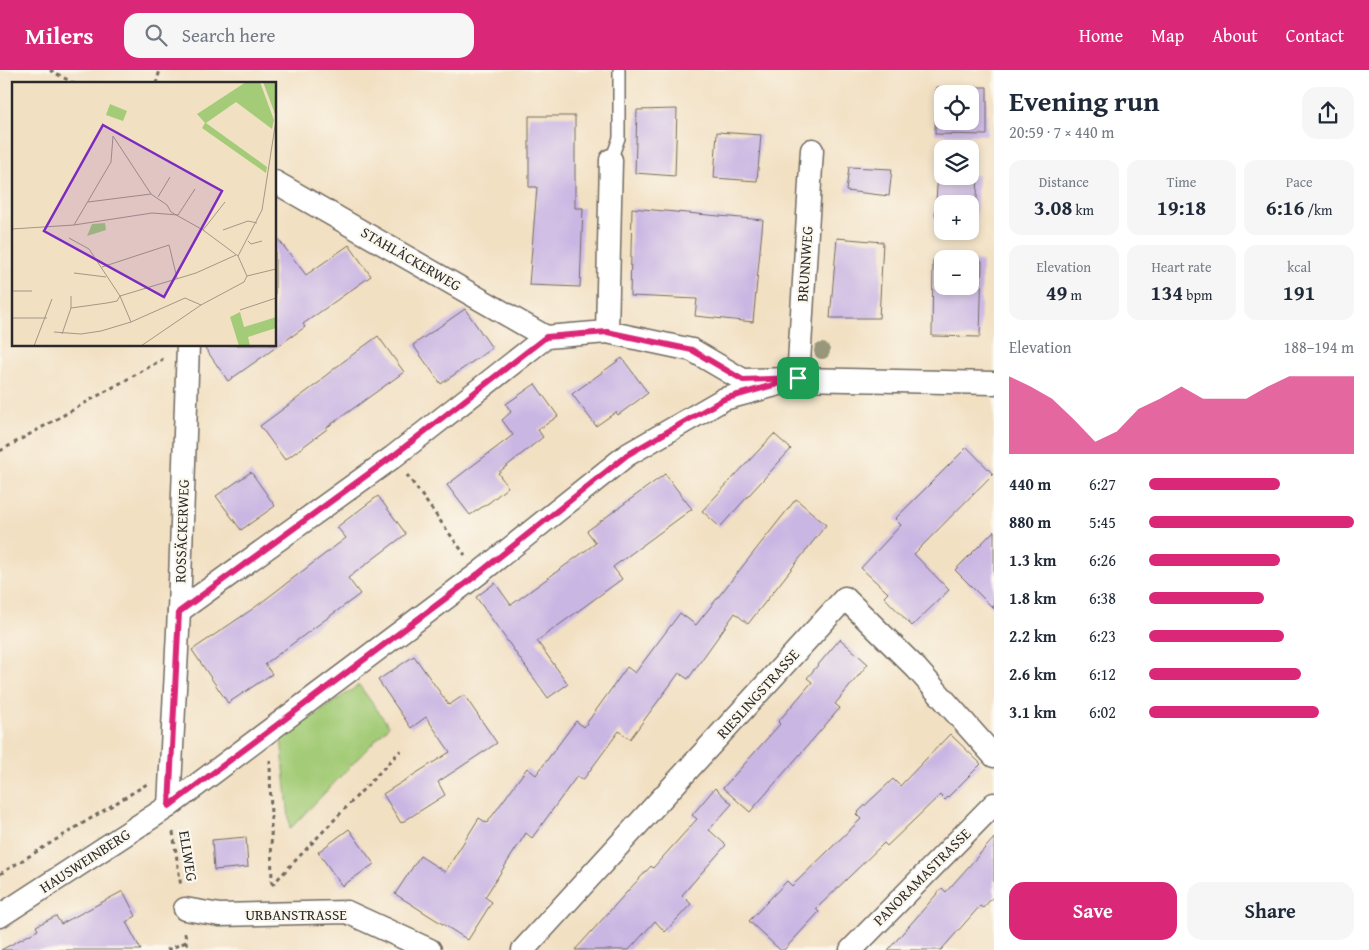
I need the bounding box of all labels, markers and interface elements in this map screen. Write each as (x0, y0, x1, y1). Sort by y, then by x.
search box (124, 13, 474, 58)
text: Milers (25, 18, 94, 53)
icon: search (142, 21, 170, 49)
text: Search here (182, 21, 275, 49)
text: Home (1079, 22, 1123, 49)
text: Map (1151, 22, 1184, 49)
text: About (1212, 22, 1258, 49)
text: Contact (1286, 22, 1344, 49)
text: Evening run (1009, 80, 1160, 121)
inset map (12, 82, 276, 346)
map controls (934, 85, 979, 295)
button: locate (934, 85, 979, 130)
button: share (1302, 87, 1354, 139)
text: 20:59 · 7 × 440 m (1009, 120, 1114, 144)
button: layers (934, 140, 979, 185)
text: Distance (1039, 172, 1089, 192)
text: Time (1167, 172, 1196, 192)
text: Pace (1286, 172, 1313, 192)
text: 3.08 (1034, 192, 1072, 223)
text: 19:18 (1157, 192, 1206, 223)
text: 6:16 (1266, 192, 1304, 223)
button: + (934, 195, 979, 240)
text: km (1072, 200, 1094, 220)
text: /km (1304, 200, 1333, 220)
street label: STAHLÄCKERWEG (357, 221, 465, 296)
street label: BRUNNWEG (791, 225, 818, 303)
button: − (934, 250, 979, 295)
text: Elevation (1036, 257, 1091, 277)
text: Heart rate (1151, 257, 1212, 277)
text: kcal (1287, 257, 1311, 277)
text: 49 (1046, 277, 1067, 308)
text: 134 (1151, 277, 1183, 308)
text: 191 (1283, 277, 1315, 308)
text: m (1067, 285, 1082, 305)
text: bpm (1183, 285, 1212, 305)
text: Elevation (1009, 335, 1072, 359)
text: 188–194 m (1284, 335, 1354, 359)
pin (777, 357, 819, 399)
icon: arrive (784, 364, 812, 392)
text: 440 m (1009, 472, 1051, 496)
text: 6:27 (1089, 472, 1116, 496)
street label: ROSSÄCKERWEG (169, 479, 194, 583)
text: 880 m (1009, 510, 1051, 534)
text: 5:45 (1089, 510, 1116, 534)
text: 1.3 km (1009, 548, 1056, 572)
text: 6:26 (1089, 548, 1116, 572)
text: 1.8 km (1009, 586, 1056, 610)
text: 6:38 (1089, 586, 1116, 610)
text: 2.2 km (1009, 624, 1056, 648)
text: 6:23 (1089, 624, 1116, 648)
street label: RIESLINGSTRASSE (712, 644, 804, 743)
text: 2.6 km (1009, 662, 1056, 686)
text: 6:12 (1089, 662, 1116, 686)
text: 3.1 km (1009, 700, 1056, 724)
text: 6:02 (1089, 700, 1116, 724)
street label: HAUSWEINBERG (35, 823, 134, 898)
street label: PANORAMASTRASSE (868, 823, 975, 930)
street label: ELLWEG (174, 829, 203, 883)
button: Save (1009, 882, 1177, 940)
button: Share (1187, 882, 1354, 940)
street label: URBANSTRASSE (245, 904, 347, 925)

